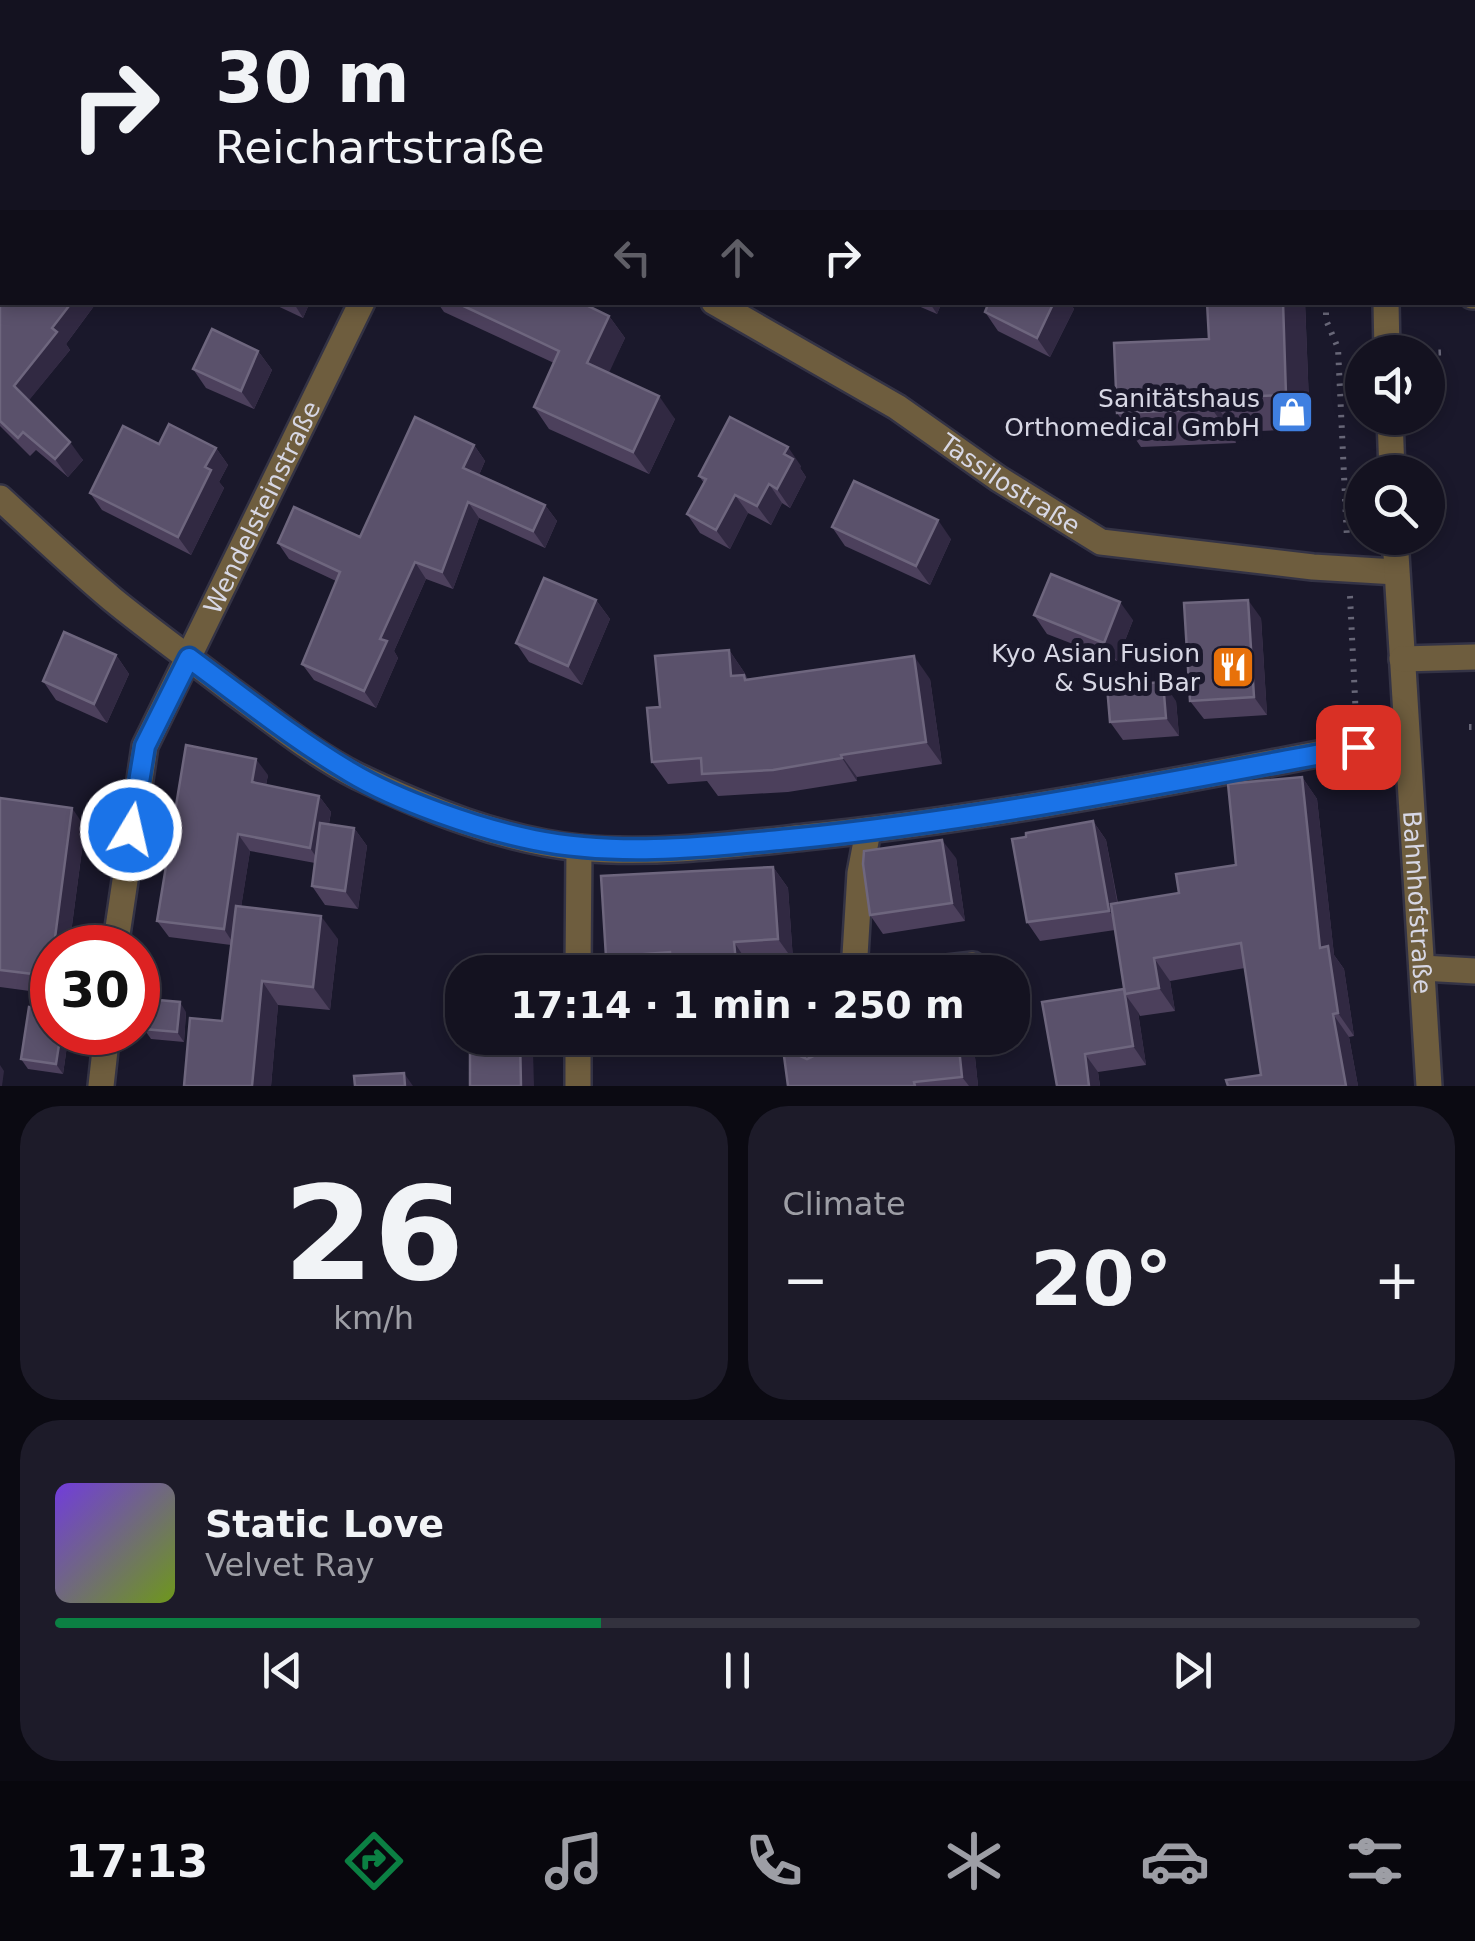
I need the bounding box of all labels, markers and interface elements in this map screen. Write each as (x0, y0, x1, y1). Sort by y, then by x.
text: 30 m (215, 37, 410, 119)
icon: right (50, 40, 180, 170)
text: Reichartstraße (215, 121, 545, 174)
icon: left (605, 230, 660, 285)
icon: ahead (710, 230, 765, 285)
icon: right (815, 230, 870, 285)
map controls (1345, 335, 1445, 555)
button: sound (1345, 335, 1445, 435)
place label: Sanitätshaus Orthomedical GmbH (1004, 384, 1260, 442)
shop icon: Sanitätshaus Orthomedical GmbH (1269, 389, 1315, 435)
street label: Wendelsteinstraße (197, 396, 326, 618)
street label: Tassilostraße (934, 427, 1086, 540)
button: search (1345, 455, 1445, 555)
place label: Kyo Asian Fusion & Sushi Bar (991, 639, 1201, 697)
restaurant icon: Kyo Asian Fusion & Sushi Bar (1210, 644, 1256, 690)
pin (1316, 705, 1401, 790)
icon: arrive (1331, 720, 1386, 775)
position arrow (79, 778, 183, 882)
street label: Bahnhofstraße (1397, 810, 1438, 995)
speed limit sign: 30 (30, 925, 160, 1055)
text: 17:14 · 1 min · 250 m (510, 983, 965, 1027)
text: 26 (283, 1158, 464, 1310)
text: Climate (783, 1185, 906, 1223)
text: 20° (1030, 1235, 1172, 1323)
text: − (783, 1248, 829, 1312)
text: + (1374, 1248, 1420, 1312)
text: km/h (333, 1299, 414, 1337)
text: Static Love (205, 1502, 444, 1546)
text: Velvet Ray (205, 1546, 374, 1584)
icon: previous (255, 1643, 310, 1698)
icon: pause (710, 1643, 765, 1698)
icon: next (1165, 1643, 1220, 1698)
icon: directions (339, 1826, 409, 1896)
icon: music (539, 1826, 609, 1896)
icon: phone (739, 1826, 809, 1896)
icon: climate (939, 1826, 1009, 1896)
icon: car (1140, 1826, 1210, 1896)
icon: filters (1340, 1826, 1410, 1896)
text: 17:13 (65, 1835, 208, 1888)

